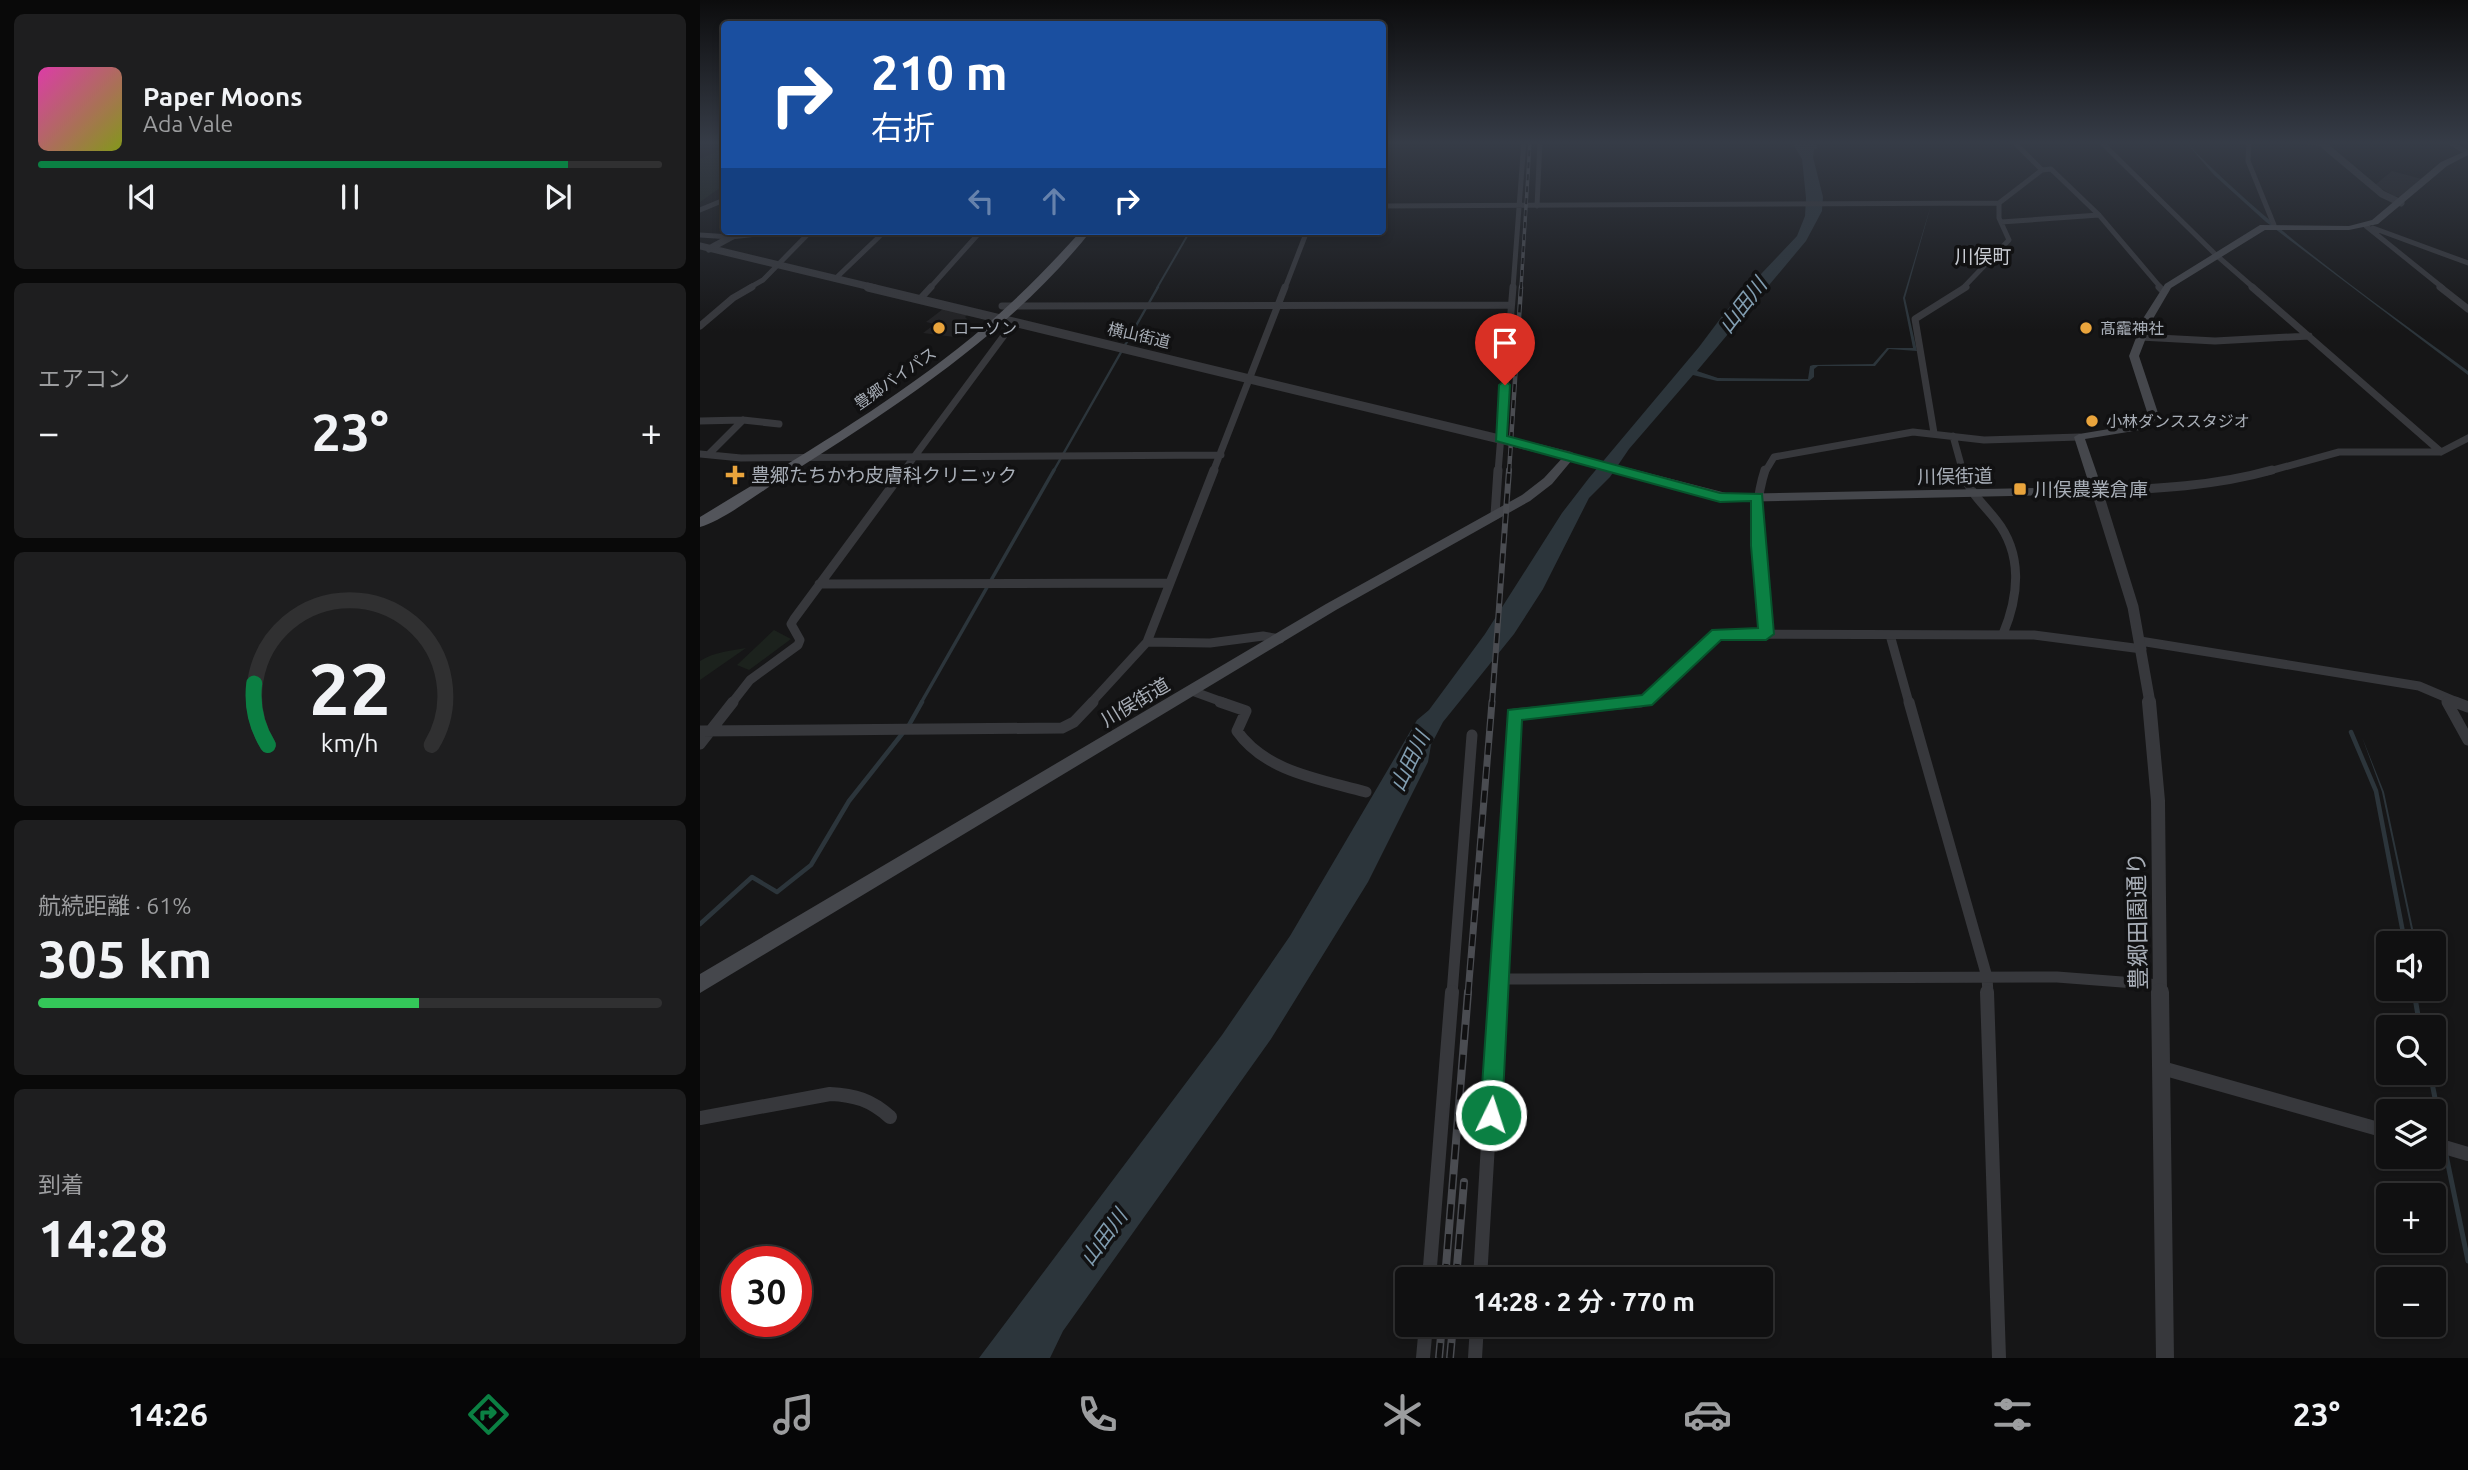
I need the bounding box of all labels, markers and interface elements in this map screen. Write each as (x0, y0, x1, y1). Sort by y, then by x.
text: 210 m (871, 44, 1008, 99)
icon: right (756, 49, 847, 140)
text: Paper Moons (143, 82, 302, 111)
text: 右折 (871, 109, 935, 145)
text: Ada Vale (143, 111, 233, 136)
icon: previous (123, 178, 161, 216)
icon: pause (331, 178, 369, 216)
icon: next (539, 178, 577, 216)
icon: left (962, 182, 1000, 220)
icon: ahead (1035, 182, 1073, 220)
icon: right (1108, 182, 1146, 220)
district label: 川俣町 (1954, 245, 2012, 267)
water label: 山田川 (1713, 271, 1772, 337)
pin (1475, 313, 1535, 385)
place label: ローソン (953, 319, 1017, 337)
street label: 横山街道 (1106, 319, 1172, 351)
place label: 髙靇神社 (2100, 319, 2164, 337)
marker: ローソン (931, 320, 947, 336)
marker: 髙靇神社 (2078, 320, 2094, 336)
icon: arrive (1486, 324, 1524, 362)
street label: 豊郷バイパス (851, 343, 939, 413)
text: エアコン (38, 366, 130, 391)
text: 23° (311, 403, 389, 461)
text: − (38, 411, 59, 453)
text: + (641, 411, 662, 453)
place label: 小林ダンススタジオ (2106, 412, 2250, 430)
marker: 小林ダンススタジオ (2084, 413, 2100, 429)
place label: 豊郷たちかわ皮膚科クリニック (751, 464, 1017, 486)
street label: 川俣街道 (1917, 464, 1993, 488)
marker: 豊郷たちかわ皮膚科クリニック (725, 465, 745, 485)
place label: 川俣農業倉庫 (2034, 478, 2148, 500)
marker: 川俣農業倉庫 (2012, 481, 2028, 497)
text: 22 (309, 647, 391, 729)
street label: 川俣街道 (1097, 673, 1173, 731)
water label: 山田川 (1384, 726, 1434, 795)
text: km/h (321, 729, 379, 757)
street label: 豊郷田園通り (2123, 852, 2151, 990)
text: 航続距離 · 61% (38, 893, 191, 918)
text: 305 km (38, 930, 212, 988)
map controls (2376, 931, 2446, 1337)
button: sound (2376, 931, 2446, 1001)
button: search (2376, 1015, 2446, 1085)
position arrow (1454, 1078, 1528, 1152)
button: layers (2376, 1099, 2446, 1169)
text: 到着 (38, 1172, 84, 1197)
button: + (2376, 1183, 2446, 1253)
water label: 山田川 (1075, 1203, 1132, 1270)
text: 14:28 (38, 1209, 168, 1267)
speed limit sign: 30 (721, 1246, 812, 1337)
button: − (2376, 1267, 2446, 1337)
text: 14:28 · 2 分 · 770 m (1473, 1287, 1695, 1316)
icon: directions (464, 1390, 513, 1439)
icon: music (769, 1390, 818, 1439)
icon: phone (1073, 1390, 1122, 1439)
icon: climate (1378, 1390, 1427, 1439)
icon: car (1683, 1390, 1732, 1439)
icon: filters (1988, 1390, 2037, 1439)
text: 14:26 (128, 1396, 208, 1432)
text: 23° (2293, 1396, 2340, 1432)

